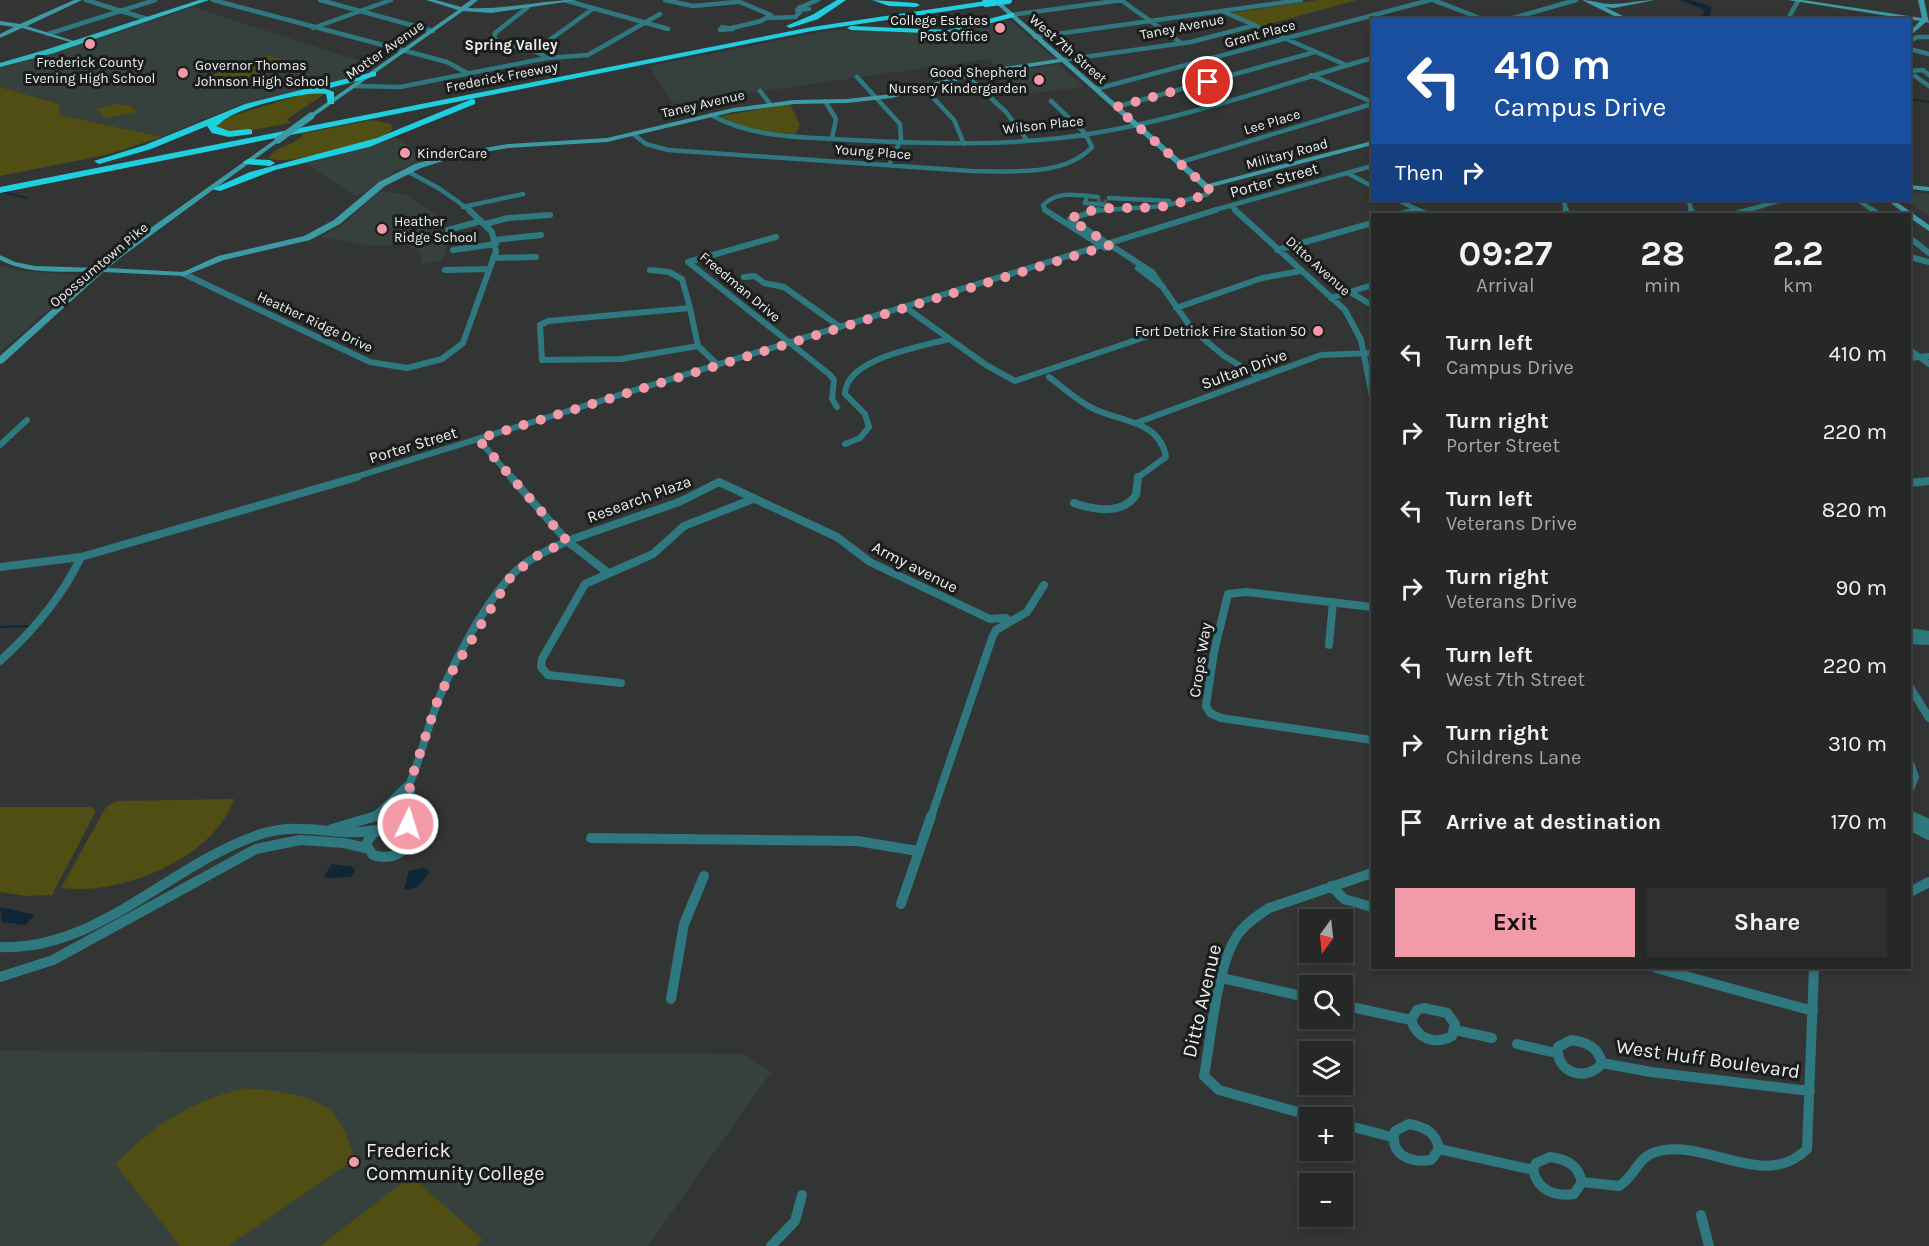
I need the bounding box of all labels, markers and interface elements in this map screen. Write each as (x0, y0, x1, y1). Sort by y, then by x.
street label: West 7th Street (1026, 11, 1110, 87)
street label: Taney Avenue (1139, 11, 1225, 43)
place label: College Estates Post Office (890, 12, 988, 45)
street label: Grant Place (1223, 16, 1297, 52)
street label: Motter Avenue (343, 17, 427, 83)
marker: College Estates Post Office (993, 21, 1007, 35)
district label: Spring Valley (464, 36, 558, 54)
marker: Frederick County Evening High School (83, 37, 97, 51)
text: 410 m (1494, 40, 1611, 90)
icon: left (1395, 42, 1473, 120)
place label: Frederick County Evening High School (25, 54, 155, 87)
pin (1182, 56, 1233, 107)
place label: Governor Thomas Johnson High School (195, 57, 329, 90)
street label: Frederick Freeway (444, 58, 560, 96)
place label: Good Shepherd Nursery Kindergarden (888, 64, 1027, 97)
icon: arrive (1191, 65, 1224, 98)
marker: Governor Thomas Johnson High School (176, 66, 190, 80)
marker: Good Shepherd Nursery Kindergarden (1032, 73, 1046, 87)
street label: Taney Avenue (660, 86, 746, 122)
text: Campus Drive (1494, 91, 1666, 123)
street label: Lee Place (1242, 105, 1302, 139)
street label: Wilson Place (1002, 112, 1084, 138)
street label: Military Road (1244, 135, 1330, 173)
street label: Young Place (834, 141, 912, 163)
place label: KinderCare (417, 145, 487, 162)
marker: KinderCare (398, 146, 412, 160)
icon: right (1456, 156, 1489, 189)
street label: Porter Street (1228, 158, 1320, 202)
text: Then (1395, 160, 1444, 186)
place label: Heather Ridge School (394, 213, 477, 246)
street label: Opossumtown Pike (46, 219, 152, 311)
marker: Heather Ridge School (375, 222, 389, 236)
text: 09:27 (1458, 232, 1553, 274)
text: 28 (1640, 232, 1685, 274)
text: 2.2 (1772, 232, 1824, 274)
street label: Ditto Avenue (1282, 233, 1354, 299)
street label: Freedman Drive (696, 248, 784, 326)
text: Arrival (1476, 274, 1535, 297)
text: min (1644, 274, 1681, 297)
text: km (1783, 274, 1813, 297)
street label: Heather Ridge Drive (254, 288, 376, 356)
place label: Fort Detrick Fire Station 50 (1135, 323, 1306, 340)
marker: Fort Detrick Fire Station 50 (1311, 324, 1325, 338)
text: Turn left (1446, 330, 1533, 356)
icon: left (1395, 338, 1428, 371)
text: 410 m (1829, 341, 1887, 367)
street label: Sultan Drive (1199, 345, 1289, 393)
text: Campus Drive (1446, 356, 1574, 379)
text: Turn right (1446, 408, 1549, 434)
icon: right (1395, 416, 1428, 449)
text: 220 m (1823, 419, 1887, 445)
street label: Porter Street (367, 423, 459, 467)
text: Porter Street (1446, 434, 1560, 457)
street label: Research Plaza (584, 471, 694, 527)
text: Turn left (1446, 486, 1533, 512)
icon: left (1395, 494, 1428, 527)
text: 820 m (1822, 497, 1887, 523)
text: Veterans Drive (1446, 512, 1577, 535)
street label: Army avenue (869, 537, 961, 597)
text: Turn right (1446, 564, 1549, 590)
icon: right (1395, 572, 1428, 605)
text: 90 m (1835, 575, 1887, 601)
text: Veterans Drive (1446, 590, 1577, 613)
street label: Crops Way (1185, 620, 1215, 699)
text: Turn left (1446, 642, 1533, 668)
icon: left (1395, 650, 1428, 683)
text: 220 m (1823, 653, 1887, 679)
text: West 7th Street (1446, 668, 1585, 691)
text: Turn right (1446, 720, 1549, 746)
icon: right (1395, 728, 1428, 761)
text: 310 m (1828, 731, 1887, 757)
text: Childrens Lane (1446, 746, 1581, 769)
position arrow (376, 792, 440, 856)
icon: arrive (1395, 806, 1428, 839)
text: Arrive at destination (1446, 809, 1661, 835)
text: 170 m (1831, 809, 1887, 835)
button: Exit (1395, 888, 1635, 957)
button: Share (1647, 888, 1887, 957)
north arrow (1299, 909, 1353, 963)
map controls (1299, 909, 1353, 1227)
street label: Ditto Avenue (1178, 942, 1226, 1060)
button: search (1299, 975, 1353, 1029)
street label: West Huff Boulevard (1614, 1035, 1802, 1083)
button: layers (1299, 1041, 1353, 1095)
button: + (1299, 1107, 1353, 1161)
place label: Frederick Community College (366, 1139, 545, 1185)
marker: Frederick Community College (347, 1155, 361, 1169)
button: − (1299, 1173, 1353, 1227)

